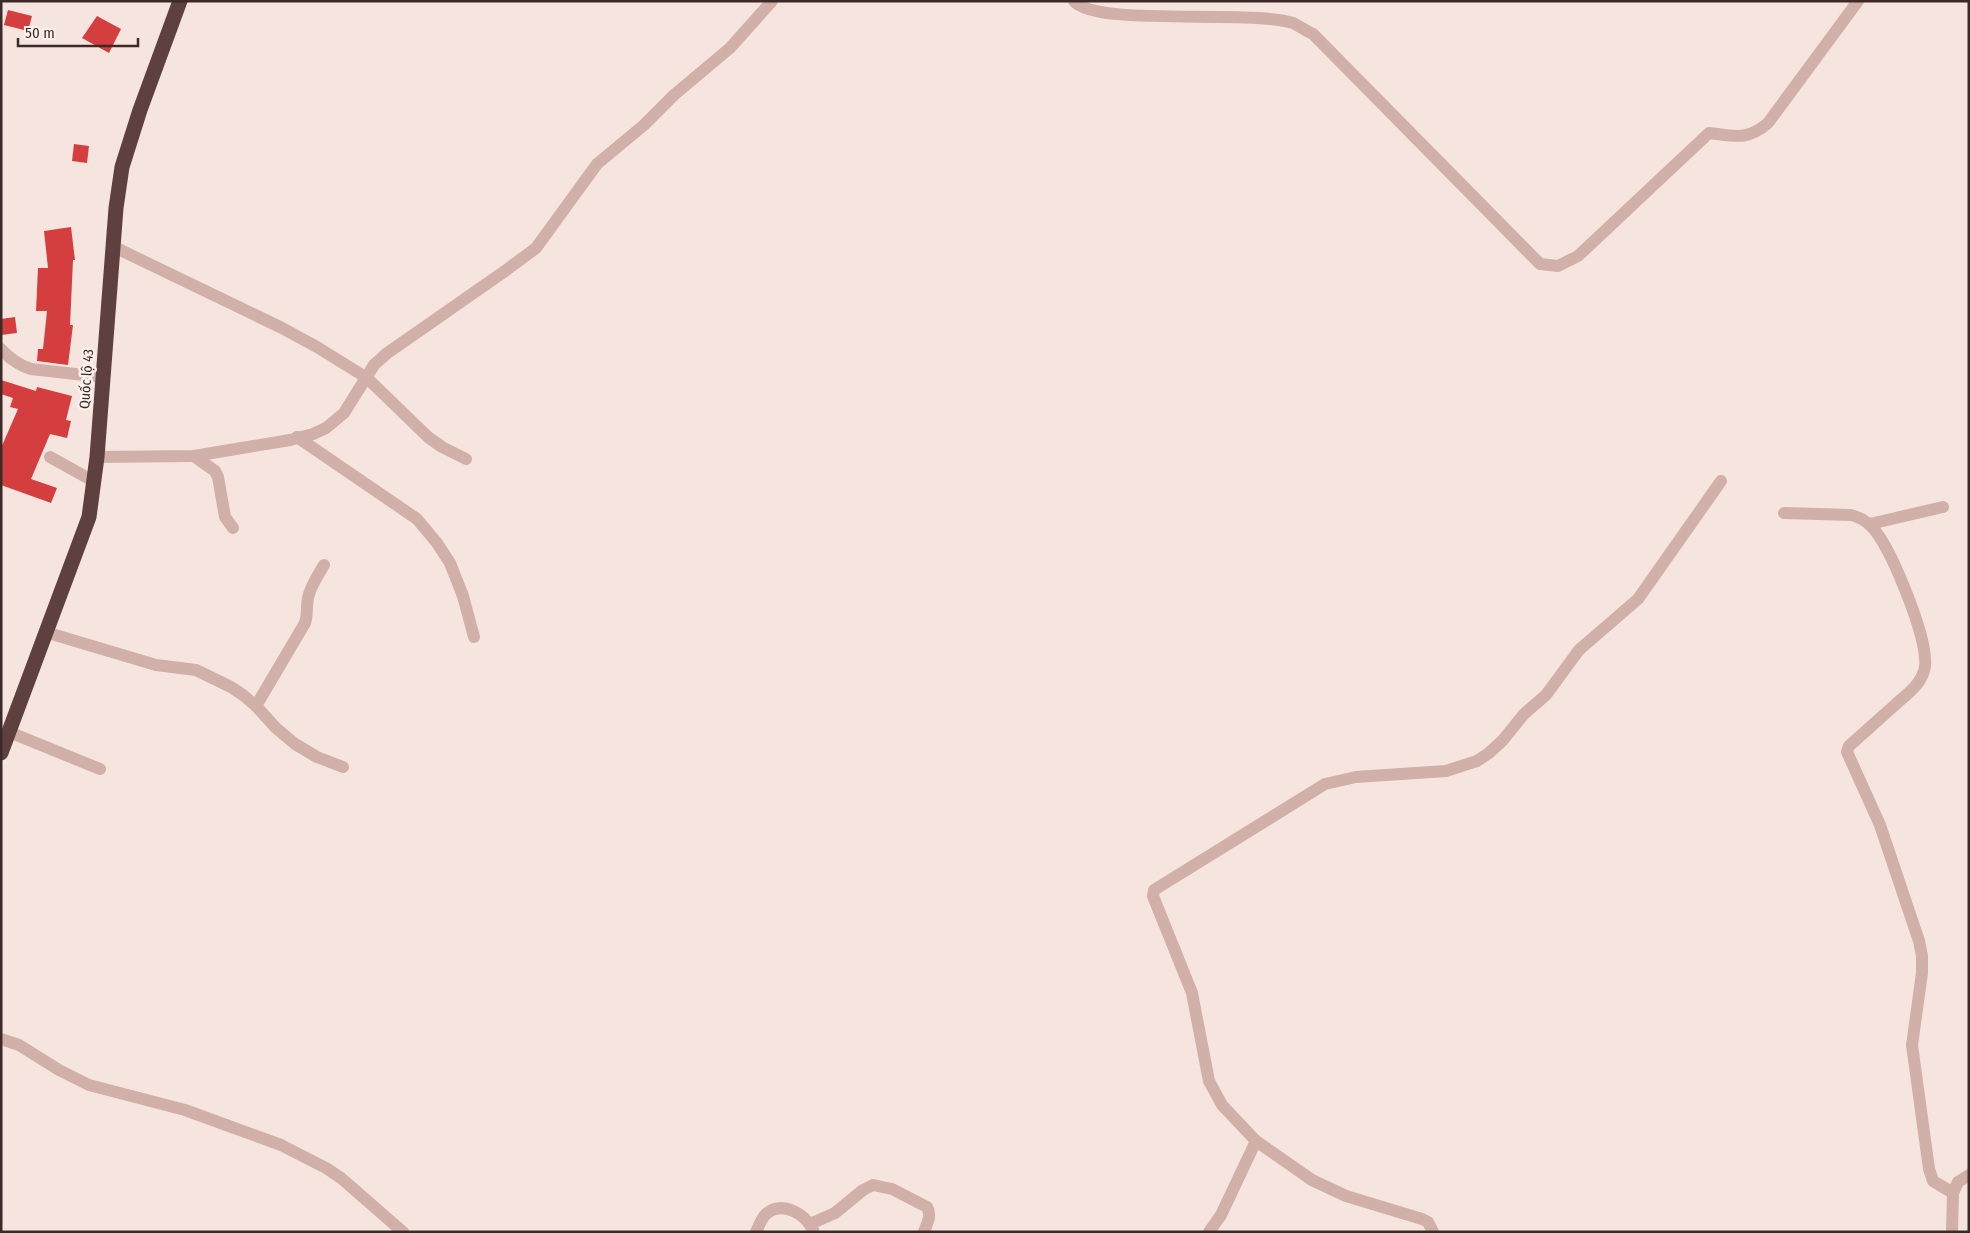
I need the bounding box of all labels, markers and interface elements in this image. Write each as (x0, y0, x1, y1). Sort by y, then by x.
scale bar (18, 15, 138, 47)
text: 50 m (25, 24, 55, 42)
street label: Quốc lộ 43 (75, 348, 97, 410)

